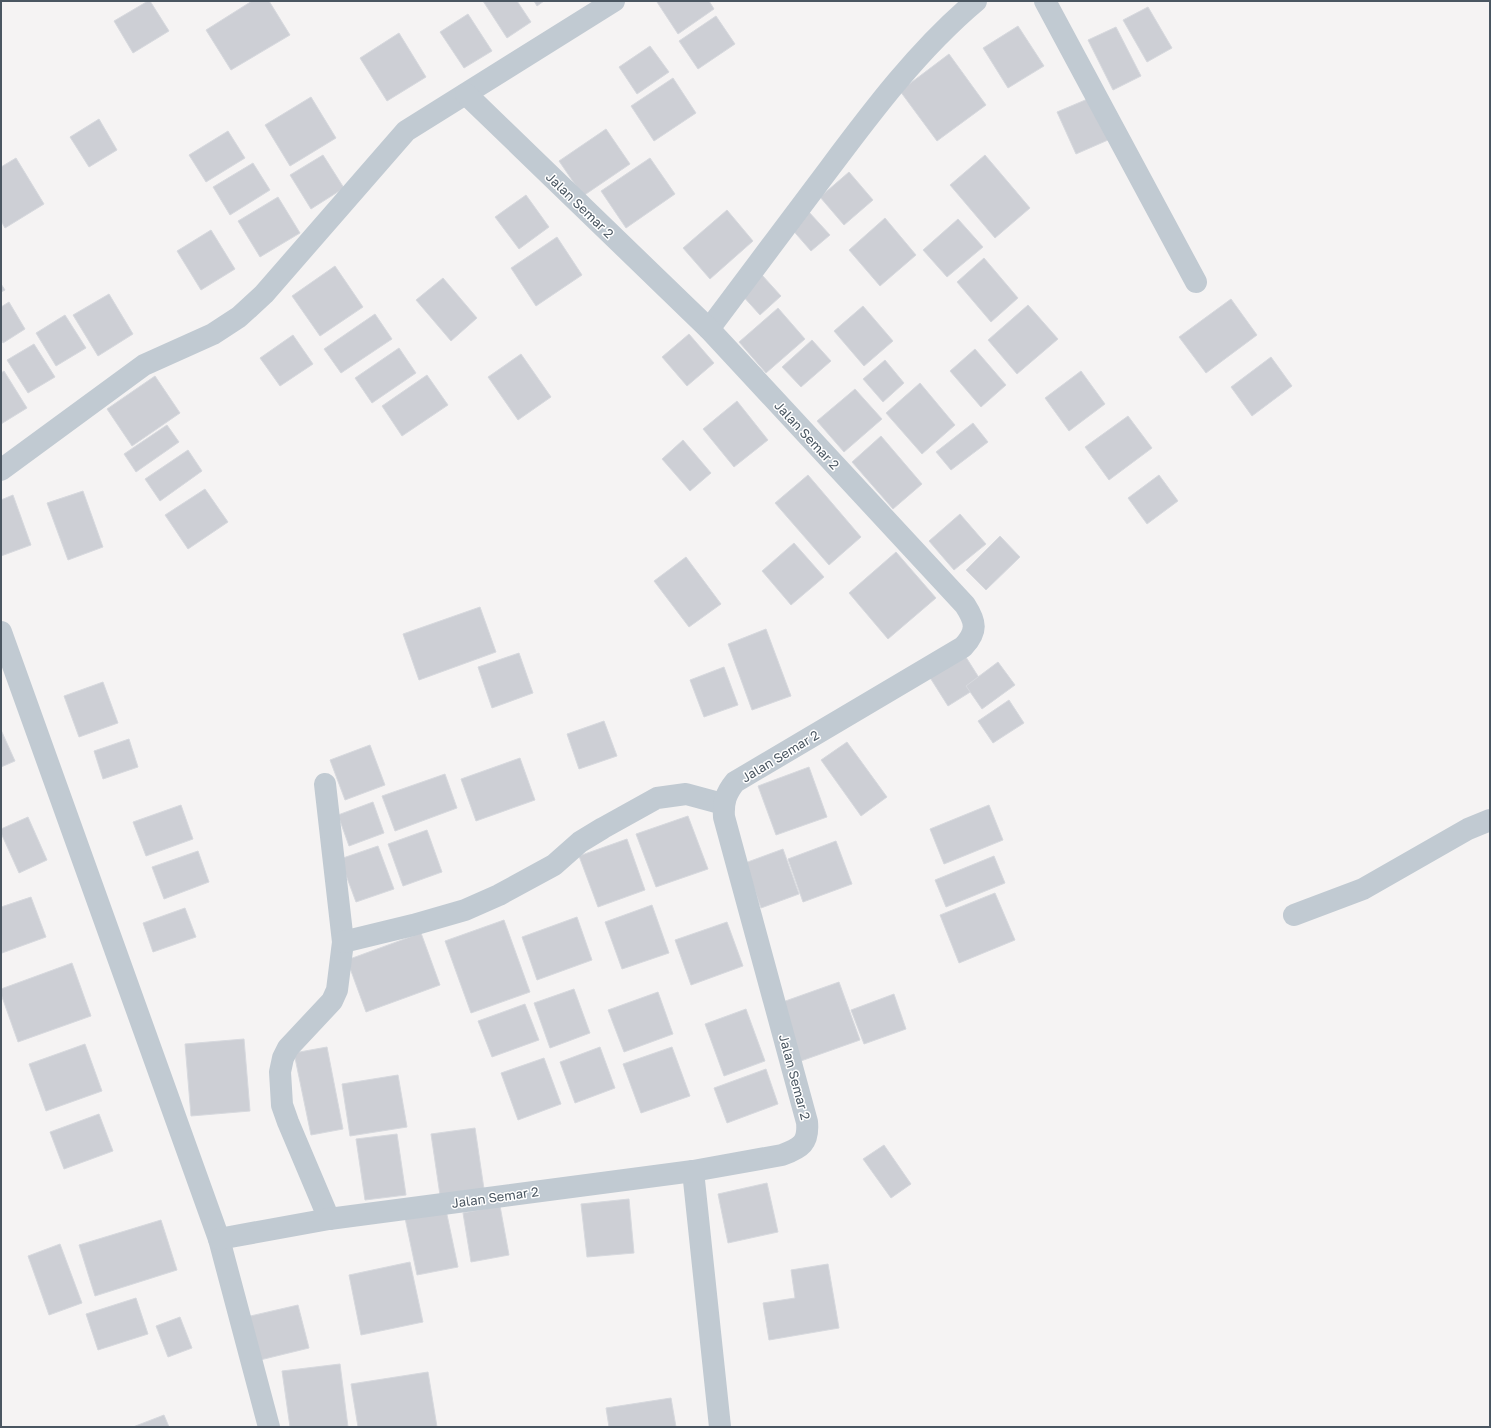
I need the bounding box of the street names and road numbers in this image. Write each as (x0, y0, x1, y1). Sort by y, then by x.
street label: Jalan Semar 2 (543, 169, 617, 241)
street label: Jalan Semar 2 (771, 397, 843, 473)
street label: Jalan Semar 2 (738, 727, 822, 785)
street label: Jalan Semar 2 (776, 1032, 814, 1122)
street label: Jalan Semar 2 (450, 1183, 540, 1211)

